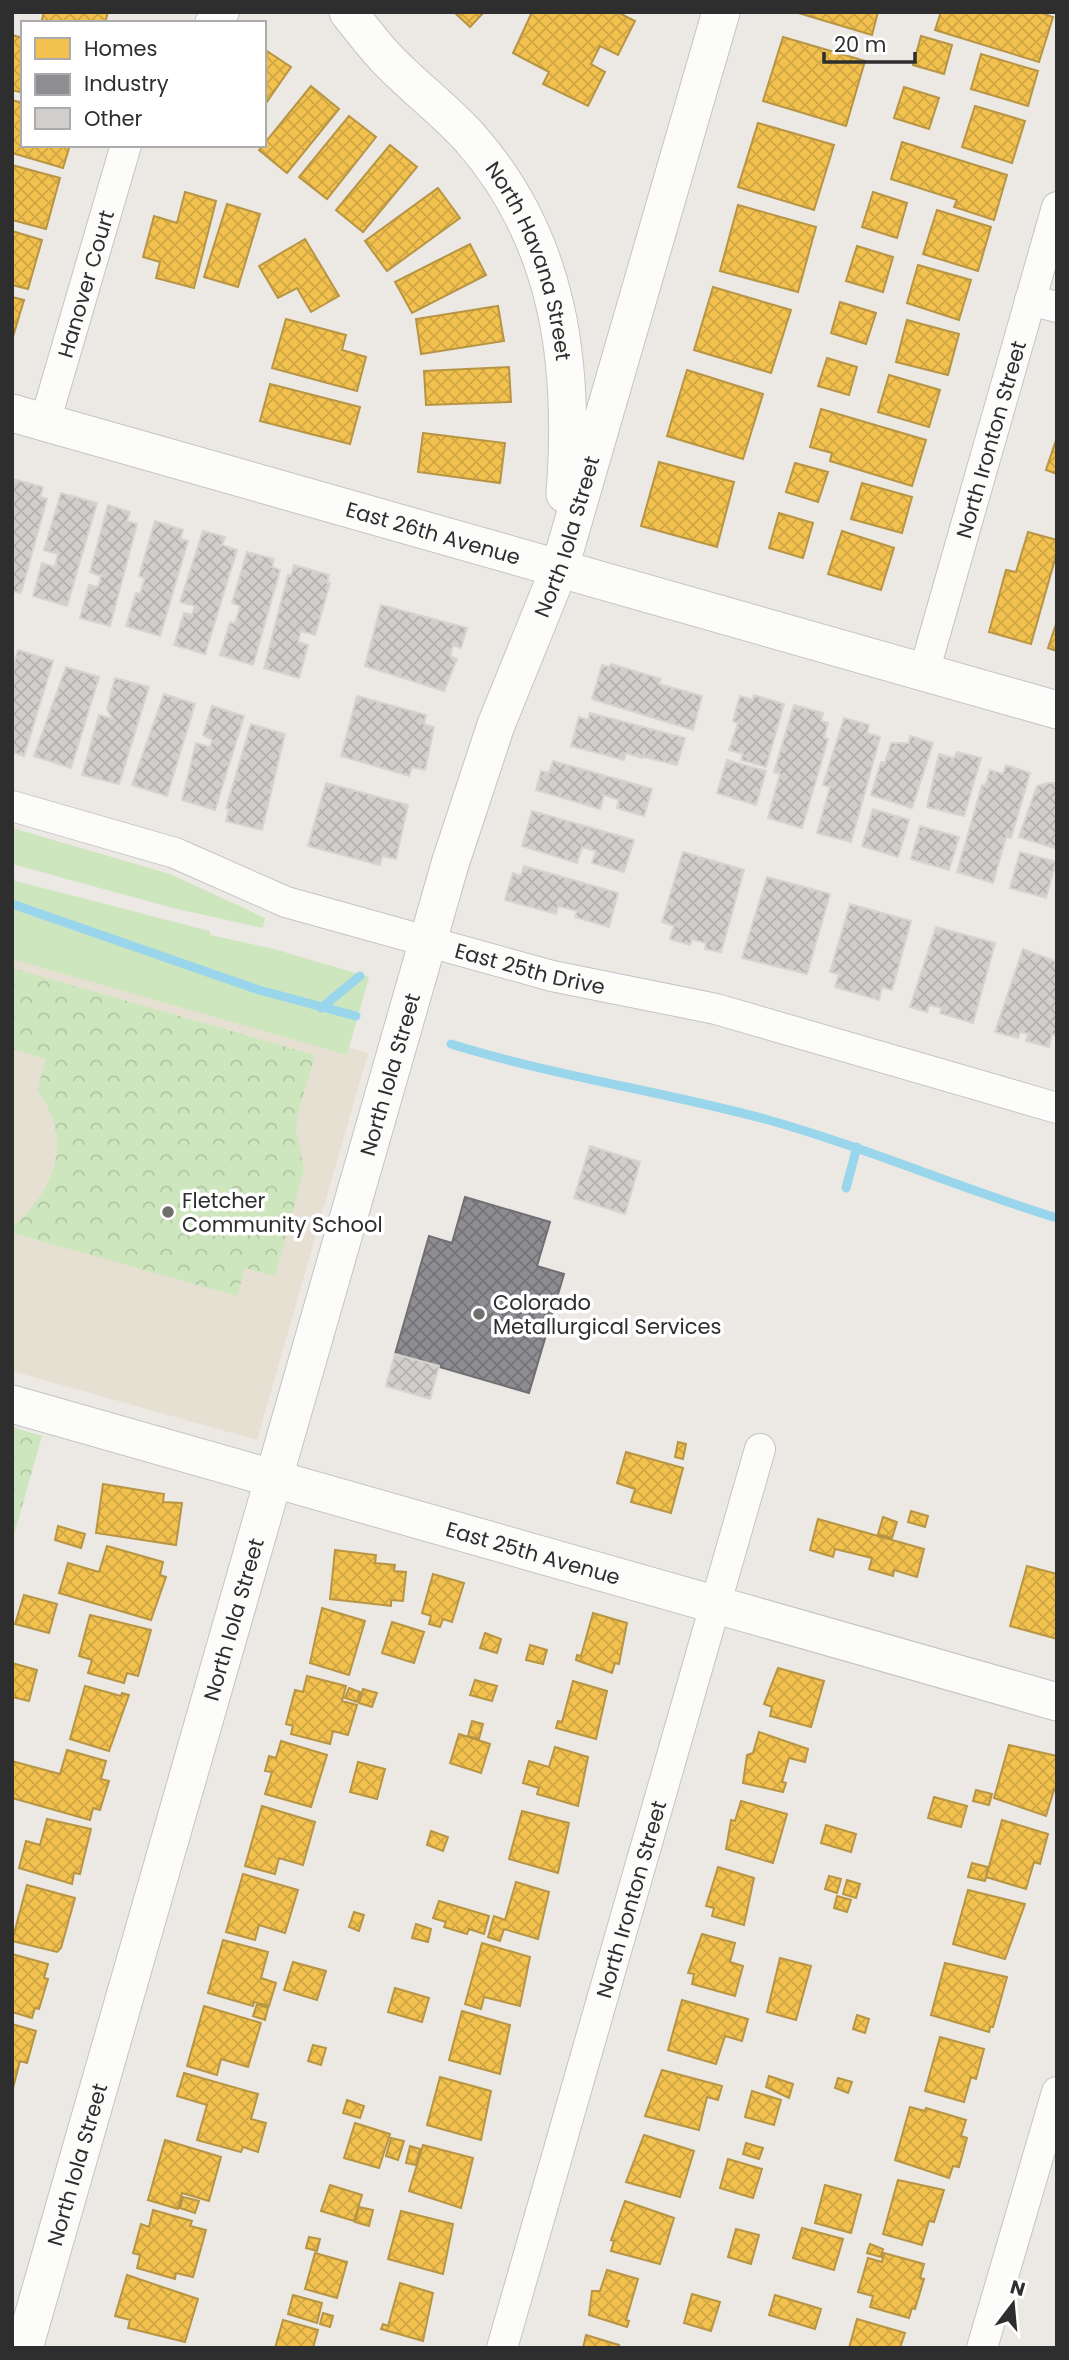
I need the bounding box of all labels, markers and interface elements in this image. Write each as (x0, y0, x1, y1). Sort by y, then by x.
legend (21, 21, 266, 147)
scale bar (824, 21, 915, 65)
text: 20 m (834, 30, 887, 59)
text: Homes (84, 34, 158, 63)
text: Industry (84, 69, 169, 98)
text: Other (84, 104, 143, 133)
street label: North Havana Street (479, 155, 579, 362)
street label: Hanover Court (50, 207, 121, 361)
street label: North Ironton Street (949, 337, 1033, 542)
street label: North Iola Street (527, 452, 606, 621)
street label: East 26th Avenue (343, 494, 524, 571)
street label: East 25th Drive (452, 935, 608, 1001)
street label: North Iola Street (352, 990, 427, 1159)
place label: Fletcher Community School (182, 1186, 383, 1239)
marker: Fletcher Community School (160, 1204, 176, 1220)
place label: Colorado Metallurgical Services (493, 1288, 721, 1341)
marker: Colorado Metallurgical Services (471, 1306, 487, 1322)
street label: East 25th Avenue (443, 1514, 624, 1591)
street label: North Iola Street (196, 1535, 270, 1704)
street label: North Ironton Street (589, 1797, 673, 2001)
street label: North Iola Street (40, 2080, 114, 2249)
north arrow (978, 2269, 1048, 2339)
text: N (1007, 2273, 1028, 2303)

